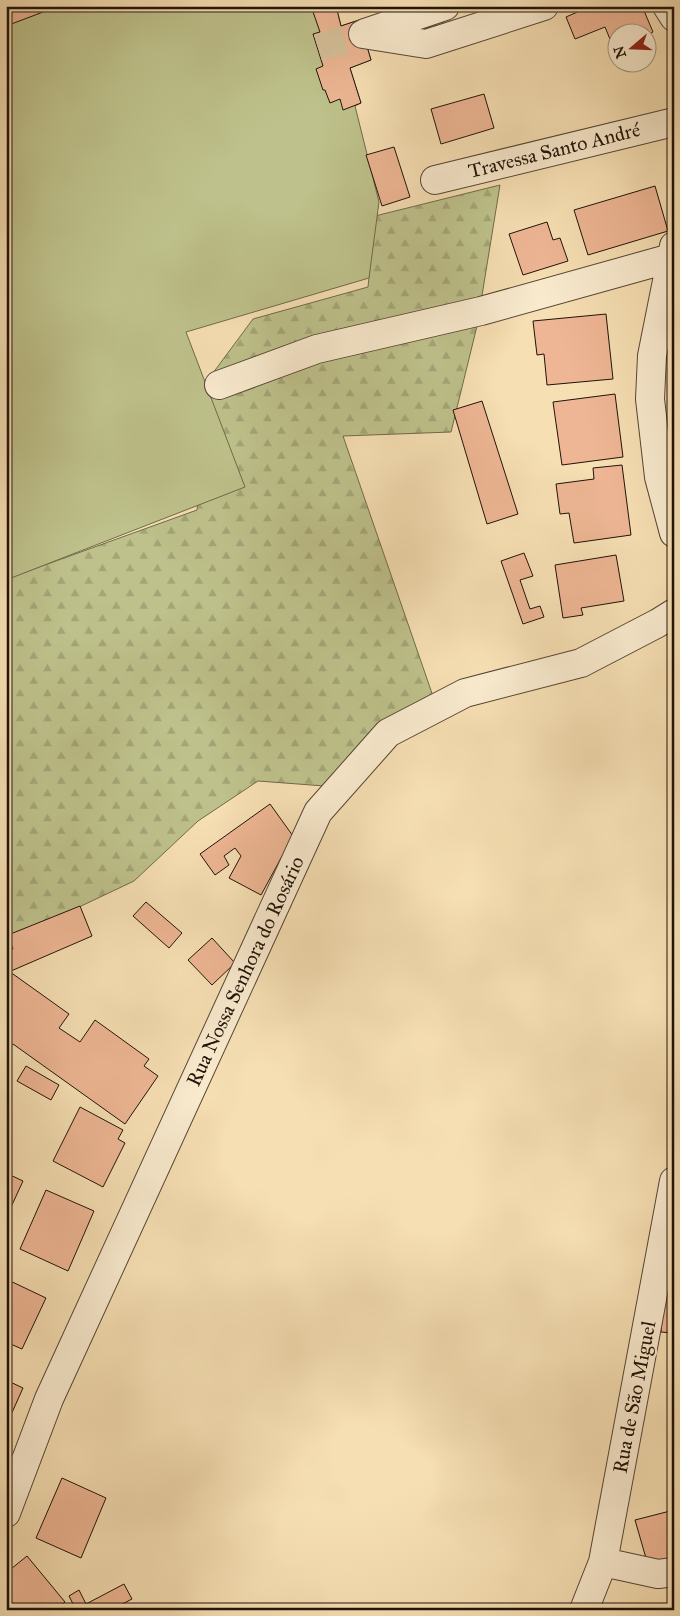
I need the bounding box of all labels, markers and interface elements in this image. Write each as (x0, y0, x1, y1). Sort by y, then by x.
north arrow (608, 22, 658, 72)
text: N (610, 44, 630, 60)
street label: Travessa Santo André (466, 117, 643, 183)
street label: Rua Nossa Senhora do Rosário (181, 852, 309, 1090)
street label: Rua de São Miguel (607, 1318, 662, 1475)

